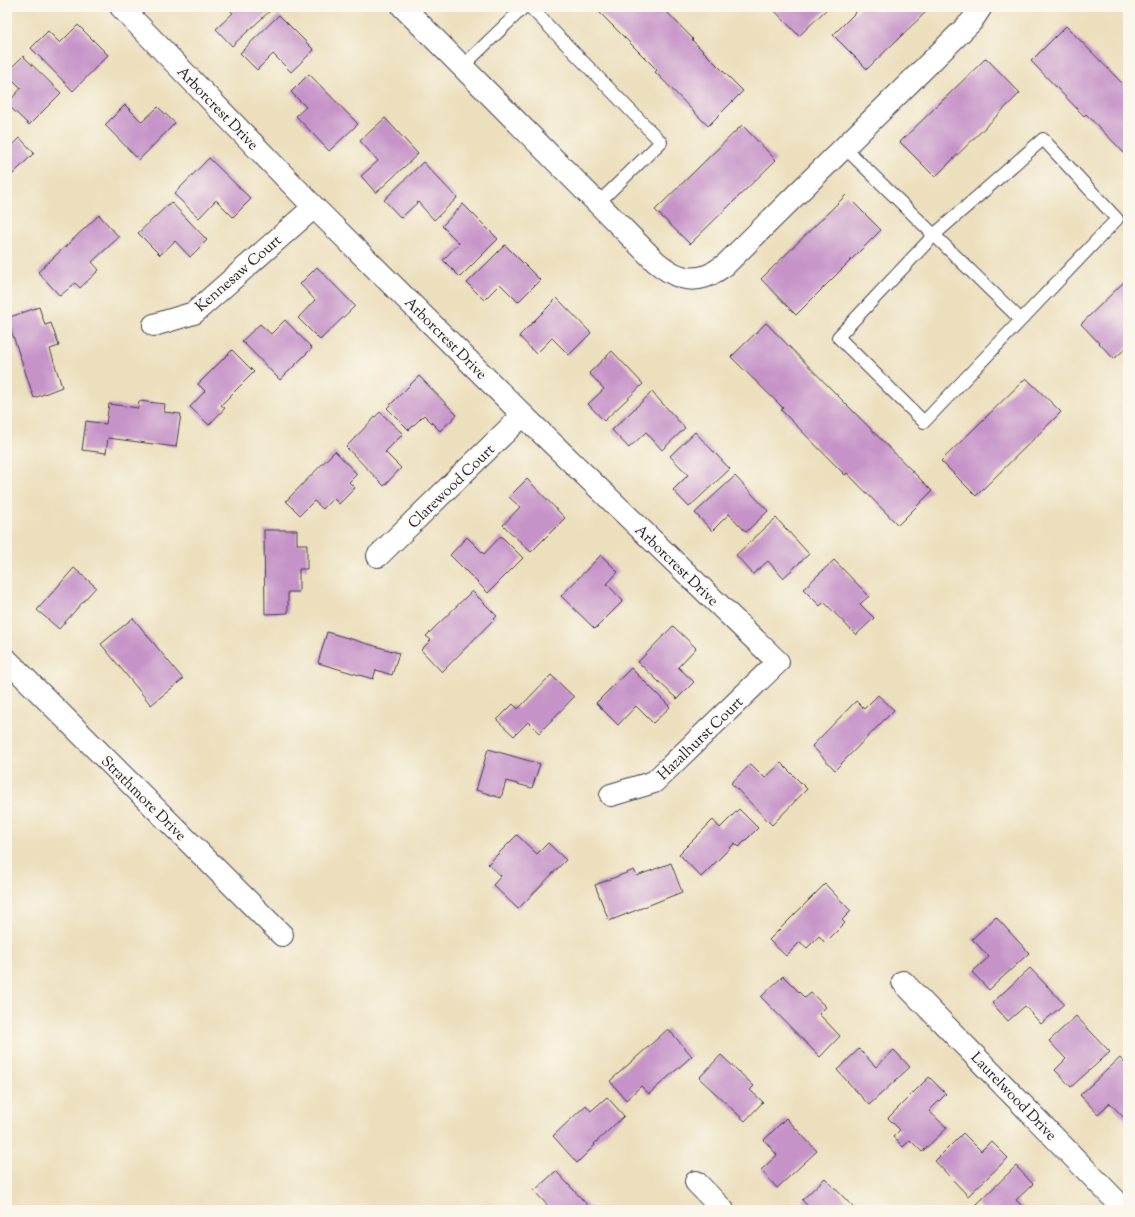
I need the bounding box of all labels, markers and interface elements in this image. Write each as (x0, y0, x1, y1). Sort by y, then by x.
street label: Arborcrest Drive (171, 63, 262, 156)
street label: Kennesaw Court (191, 231, 287, 317)
street label: Arborcrest Drive (399, 293, 491, 385)
street label: Clarewood Court (404, 440, 500, 534)
street label: Arborcrest Drive (629, 521, 722, 612)
street label: Hazalhurst Court (653, 693, 749, 786)
street label: Strathmore Drive (96, 752, 190, 846)
street label: Laurelwood Drive (965, 1048, 1061, 1146)

